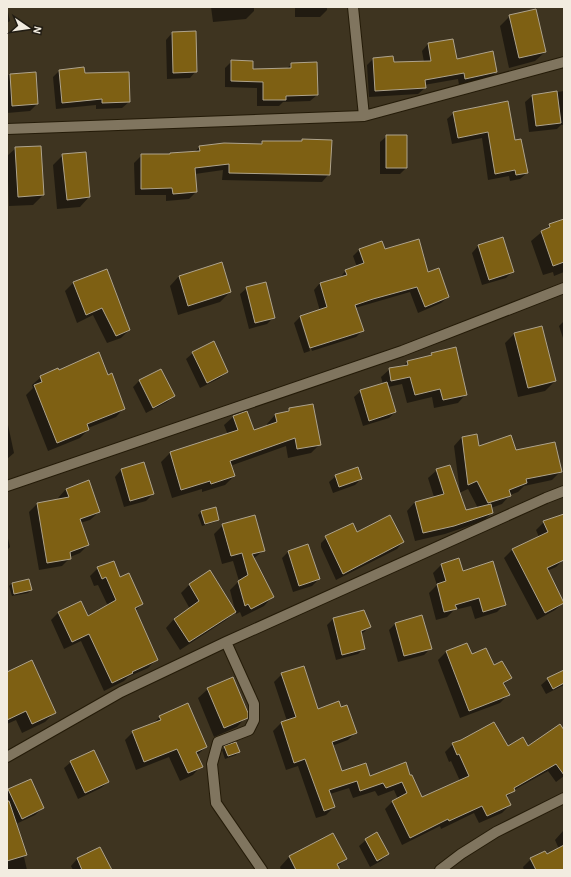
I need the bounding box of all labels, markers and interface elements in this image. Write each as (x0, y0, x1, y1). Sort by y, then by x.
north arrow (8, 8, 48, 48)
text: N (31, 25, 43, 35)

